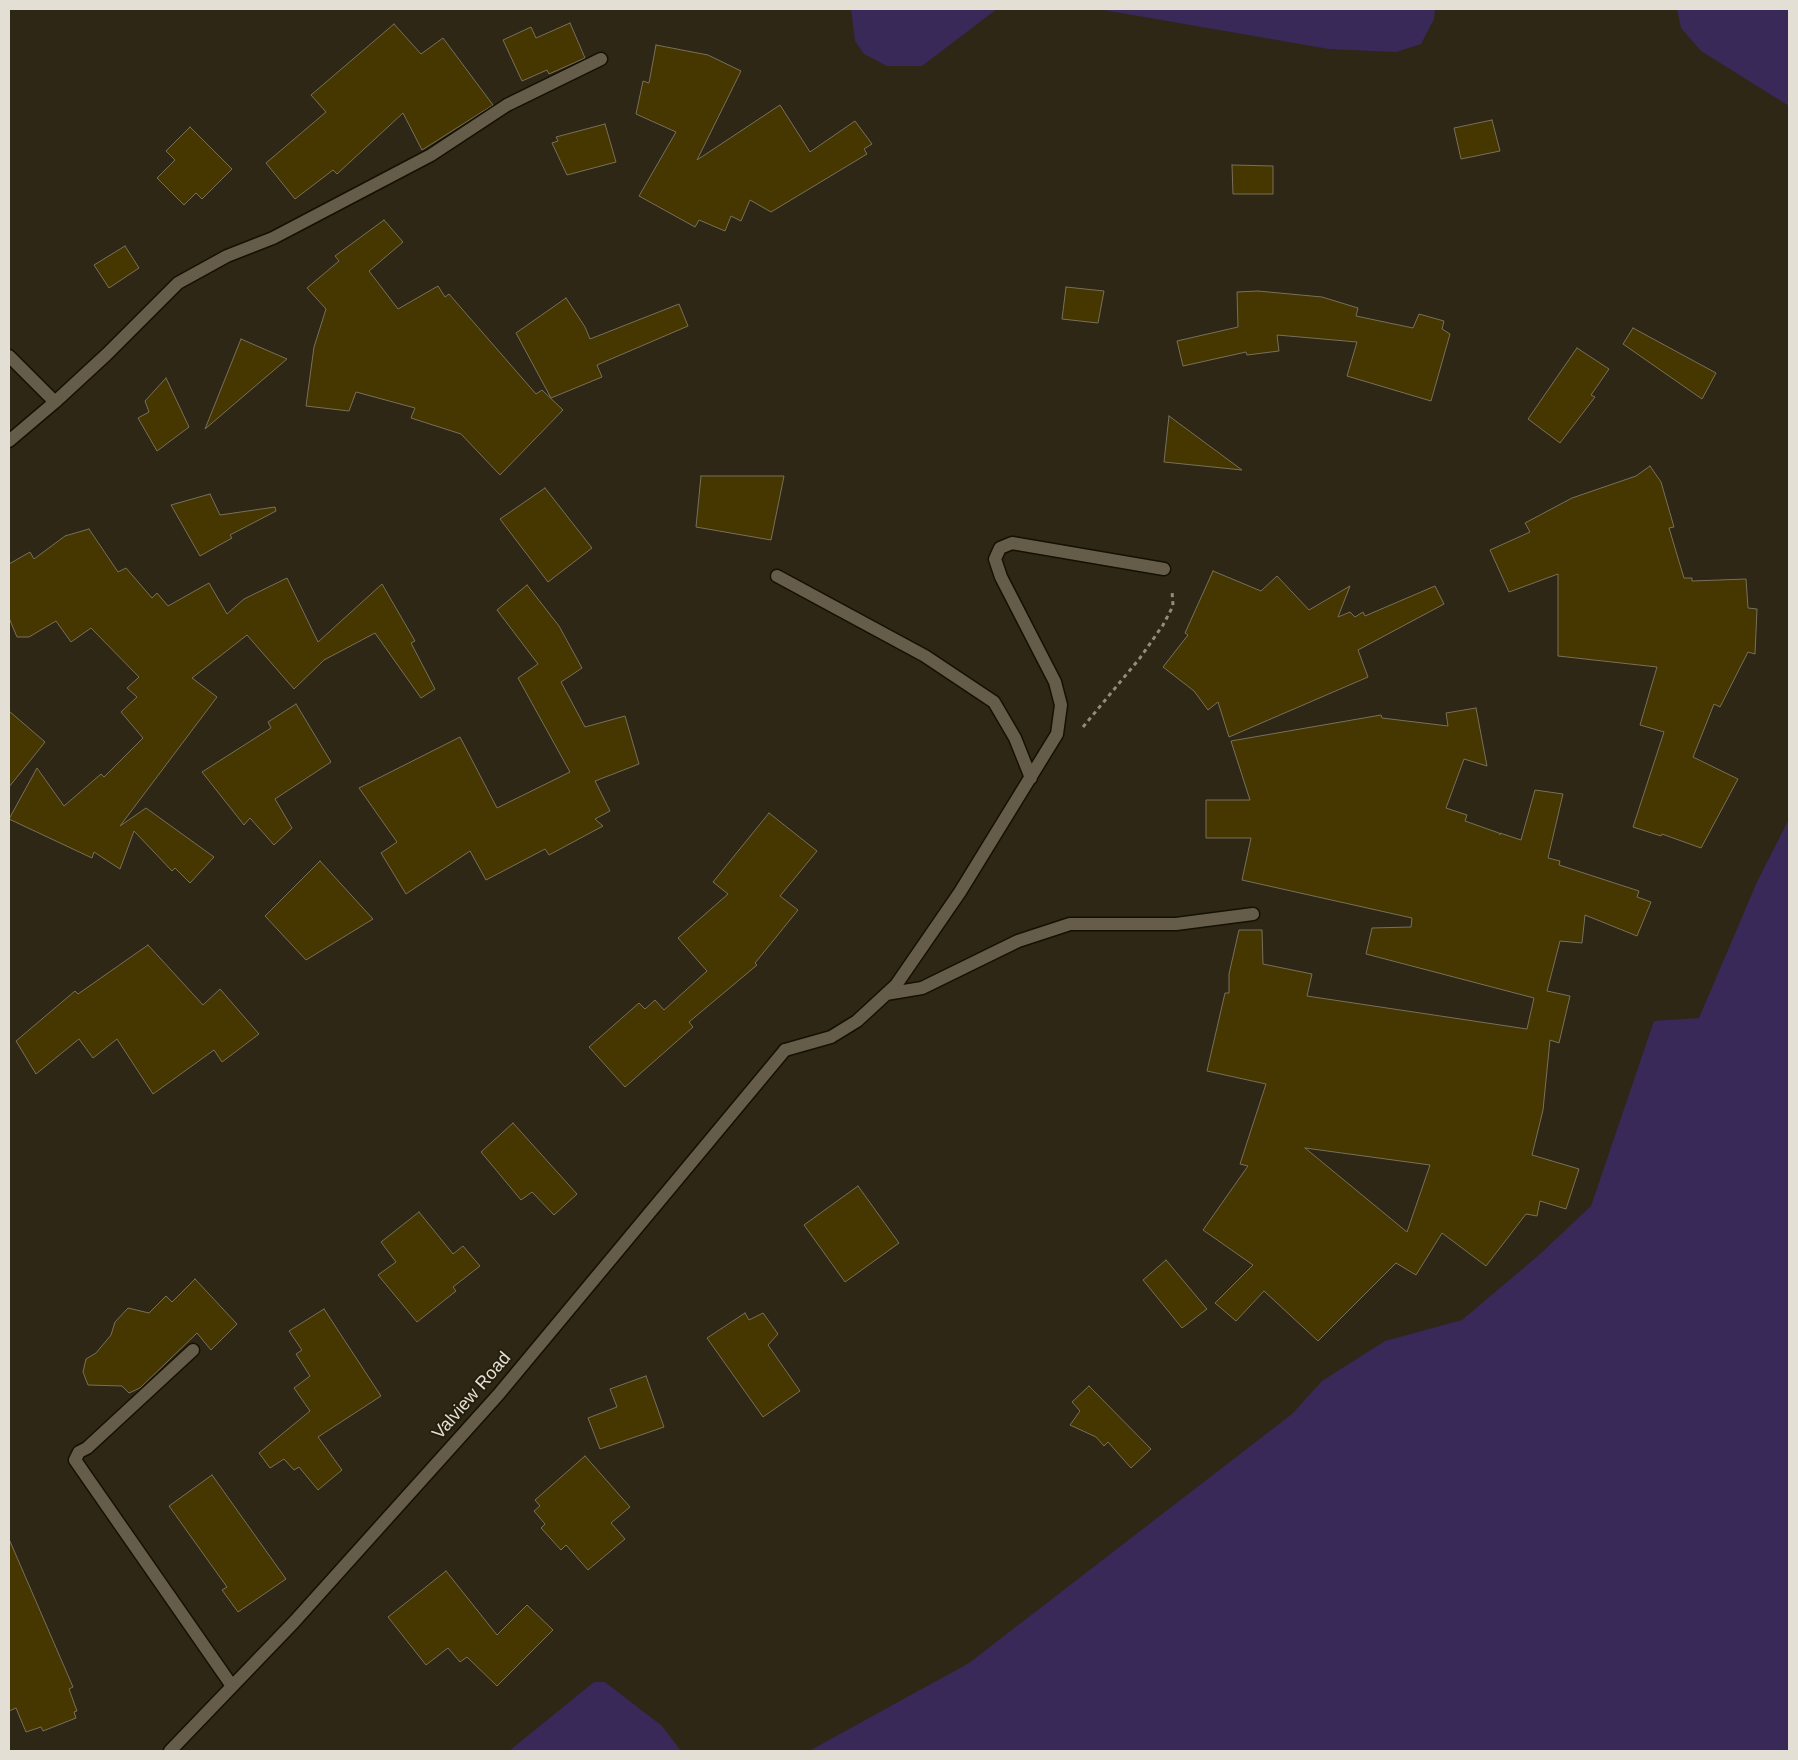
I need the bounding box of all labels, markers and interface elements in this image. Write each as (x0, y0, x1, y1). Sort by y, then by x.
street label: Valview Road (428, 1348, 516, 1444)

